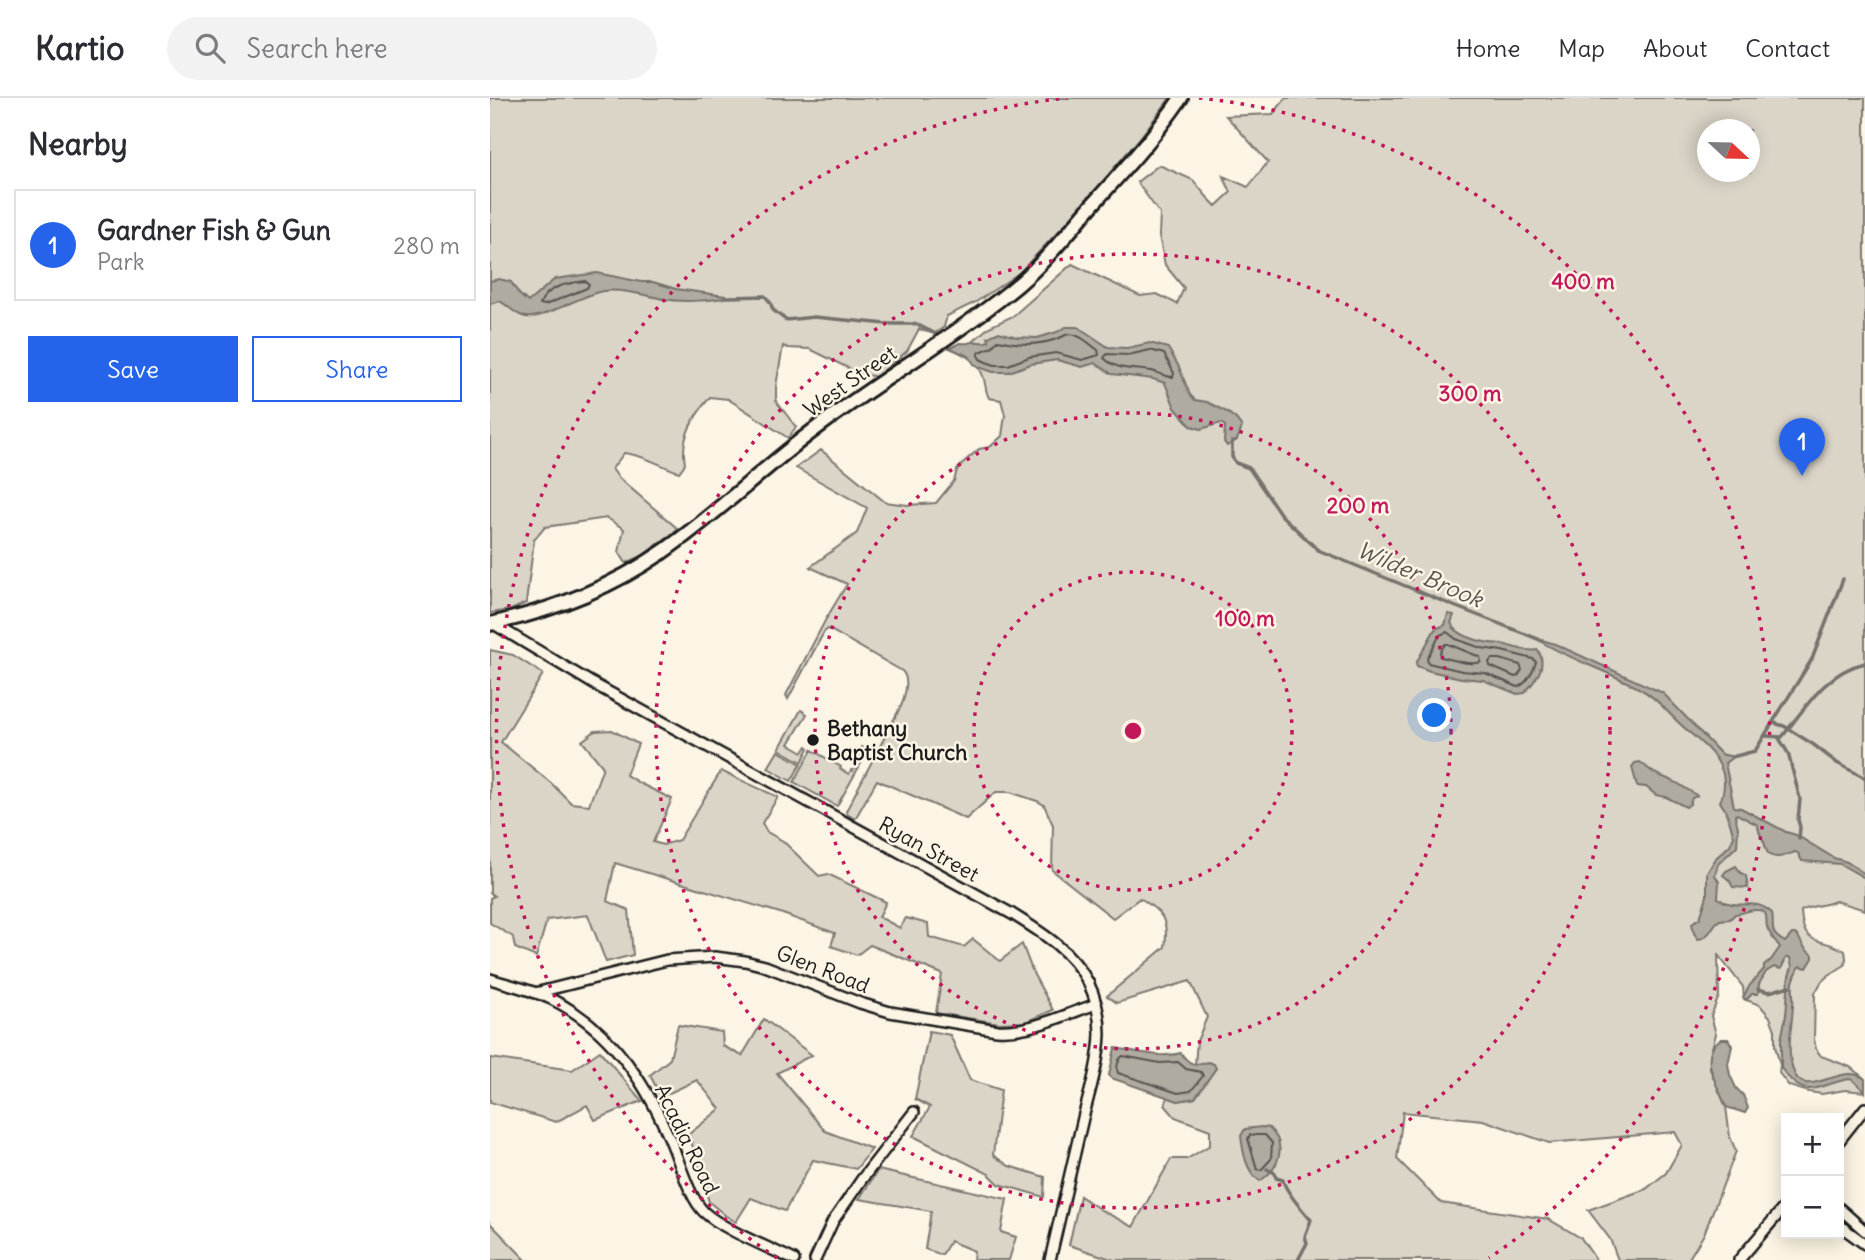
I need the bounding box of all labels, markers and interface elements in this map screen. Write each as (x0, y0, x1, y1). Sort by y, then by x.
search box (167, 17, 657, 80)
text: Kartio (35, 27, 125, 69)
icon: search (191, 29, 229, 67)
text: Search here (247, 32, 388, 65)
text: Home (1456, 33, 1520, 63)
text: Map (1558, 33, 1605, 63)
text: About (1643, 33, 1707, 63)
text: Contact (1745, 33, 1830, 63)
north arrow (1697, 119, 1760, 182)
text: Nearby (28, 125, 128, 163)
text: Gardner Fish & Gun (97, 214, 331, 247)
text: 1 (48, 231, 58, 260)
text: 280 m (393, 231, 460, 260)
text: Park (97, 247, 145, 276)
text: 400 m (1551, 268, 1615, 295)
button: Save (28, 336, 238, 402)
button: Share (252, 336, 462, 402)
street label: West Street (798, 339, 902, 423)
text: 300 m (1439, 380, 1502, 407)
pin: 1 (1779, 418, 1825, 476)
text: 200 m (1327, 492, 1390, 519)
water label: Wilder Brook (1353, 535, 1488, 614)
text: 100 m (1215, 605, 1275, 632)
your location (1417, 698, 1451, 732)
place label: Bethany Baptist Church (827, 715, 967, 766)
centre of rings (1121, 719, 1145, 743)
marker: Bethany Baptist Church (805, 732, 821, 748)
street label: Ryan Street (874, 810, 984, 888)
street label: Glen Road (773, 939, 873, 999)
street label: Acadia Road (649, 1080, 725, 1198)
map controls (1781, 1113, 1844, 1239)
button: + (1781, 1113, 1844, 1176)
button: − (1781, 1176, 1844, 1239)

